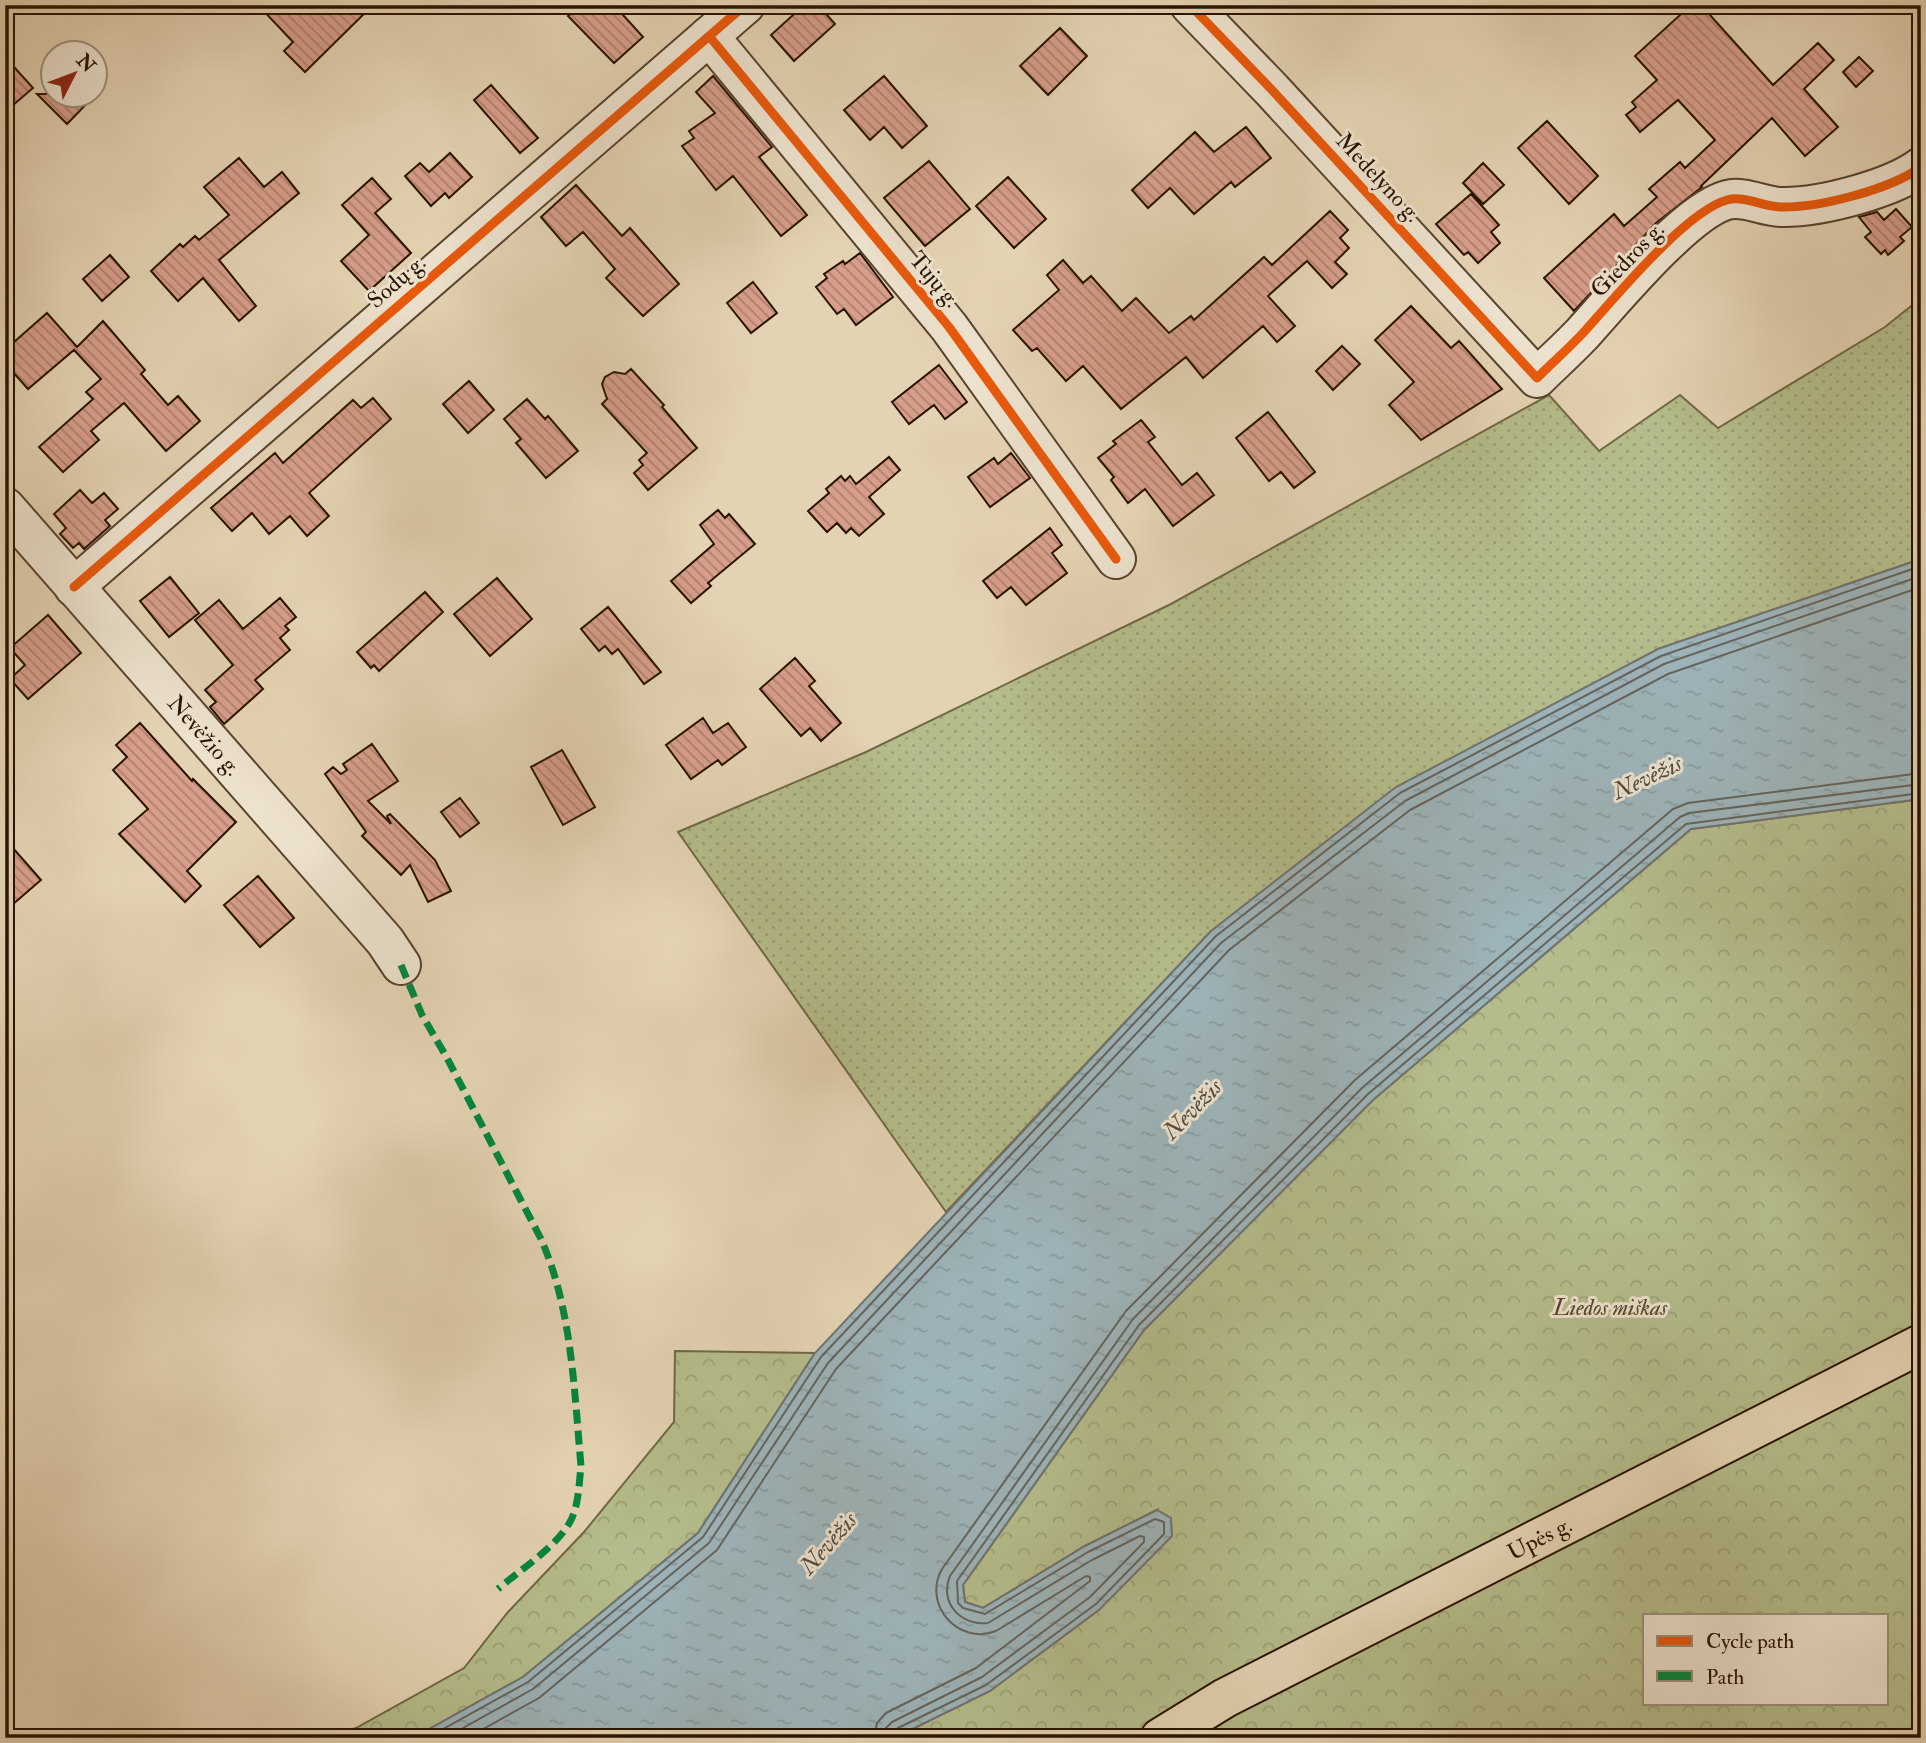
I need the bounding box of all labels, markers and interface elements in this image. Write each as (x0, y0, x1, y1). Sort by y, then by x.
north arrow (38, 38, 108, 108)
text: N (71, 48, 101, 78)
street label: Medelyno g. (1330, 127, 1427, 228)
street label: Giedros g. (1584, 215, 1671, 303)
street label: Tujų g. (903, 245, 966, 313)
street label: Sodų g. (361, 248, 431, 314)
street label: Nevėžio g. (161, 689, 247, 782)
water label: Nevėžis (1606, 748, 1687, 808)
water label: Nevėžis (1154, 1072, 1229, 1148)
park label: Liedos miškas (1552, 1293, 1668, 1322)
water label: Nevėžis (791, 1505, 864, 1583)
street label: Upės g. (1503, 1510, 1577, 1567)
legend (1643, 1614, 1888, 1704)
text: Cycle path (1706, 1628, 1794, 1655)
text: Path (1706, 1664, 1744, 1691)

